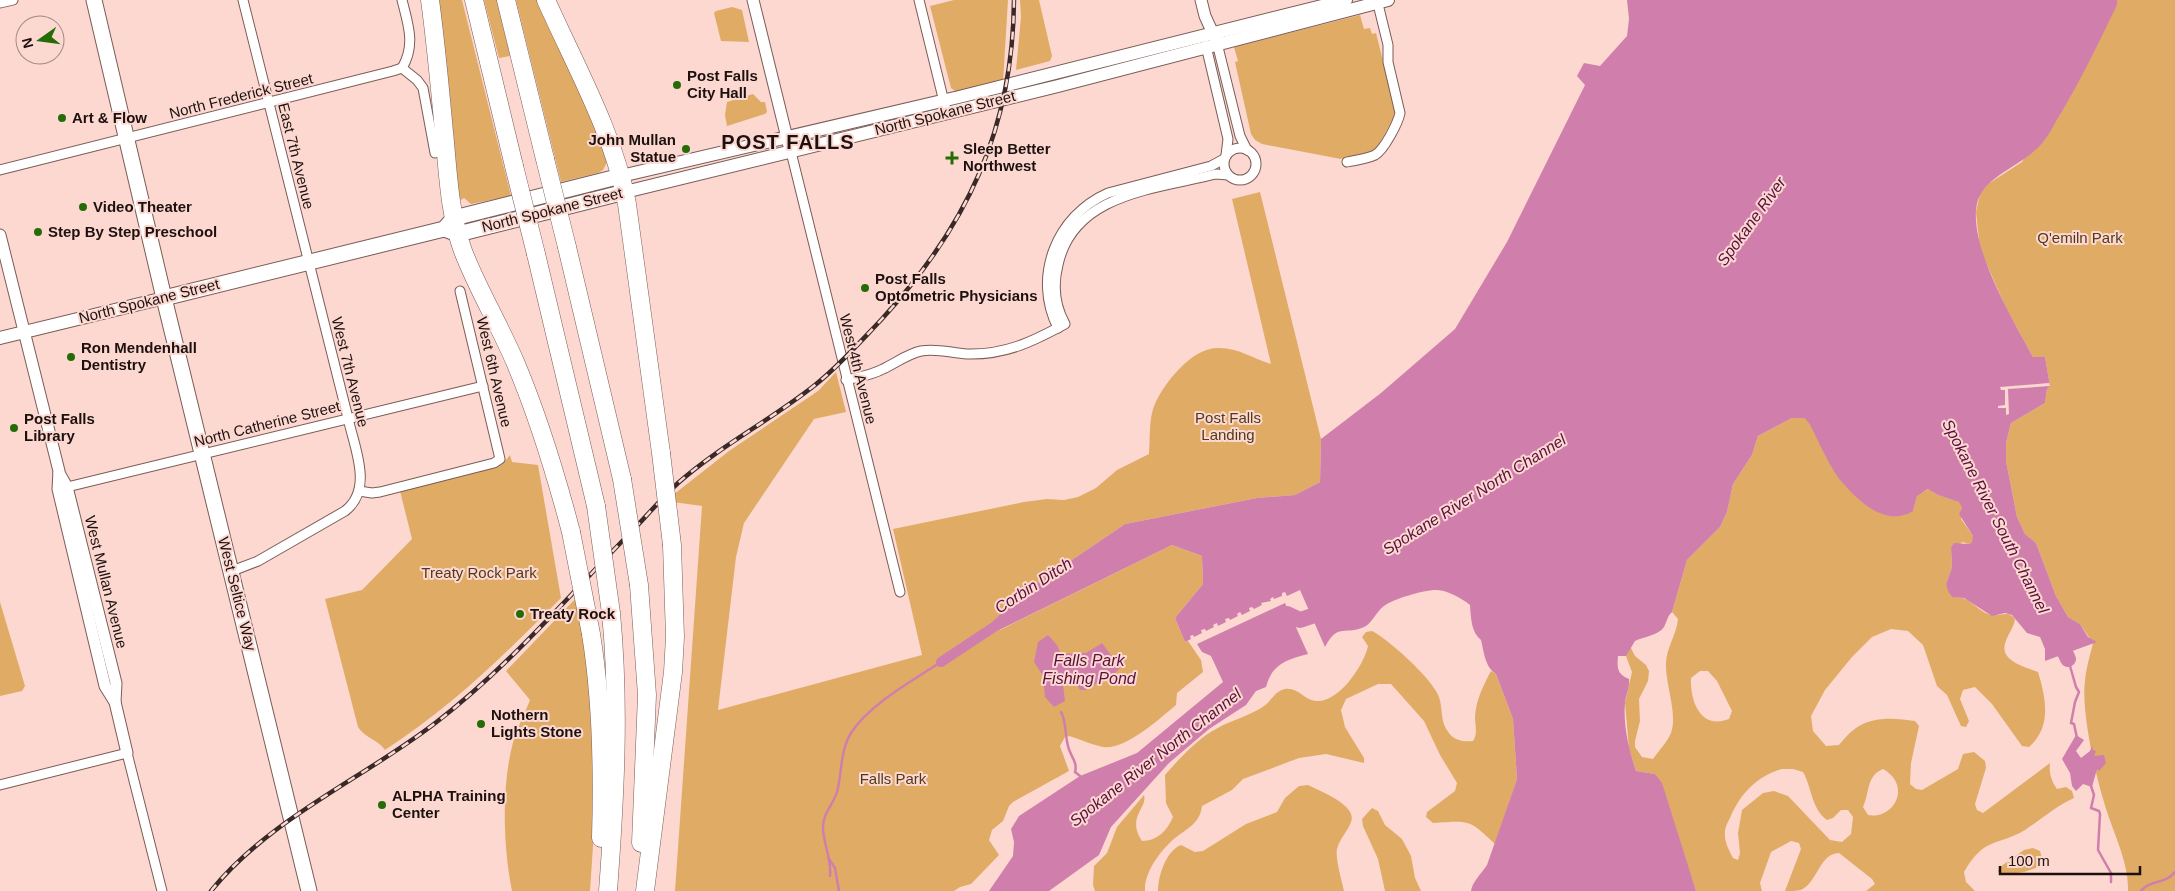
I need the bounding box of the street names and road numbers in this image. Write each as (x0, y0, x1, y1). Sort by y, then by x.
street label: North Frederick Street (167, 69, 315, 122)
street label: North Spokane Street (873, 87, 1018, 138)
street label: East 7th Avenue (275, 101, 318, 211)
street label: North Spokane Street (480, 184, 625, 235)
street label: North Spokane Street (77, 275, 222, 326)
street label: West 4th Avenue (837, 312, 880, 426)
street label: West 7th Avenue (329, 315, 372, 429)
street label: West 6th Avenue (474, 315, 515, 429)
street label: North Catherine Street (192, 397, 343, 450)
street label: West Mullan Avenue (82, 514, 131, 650)
street label: West Seltice Way (215, 535, 260, 653)

